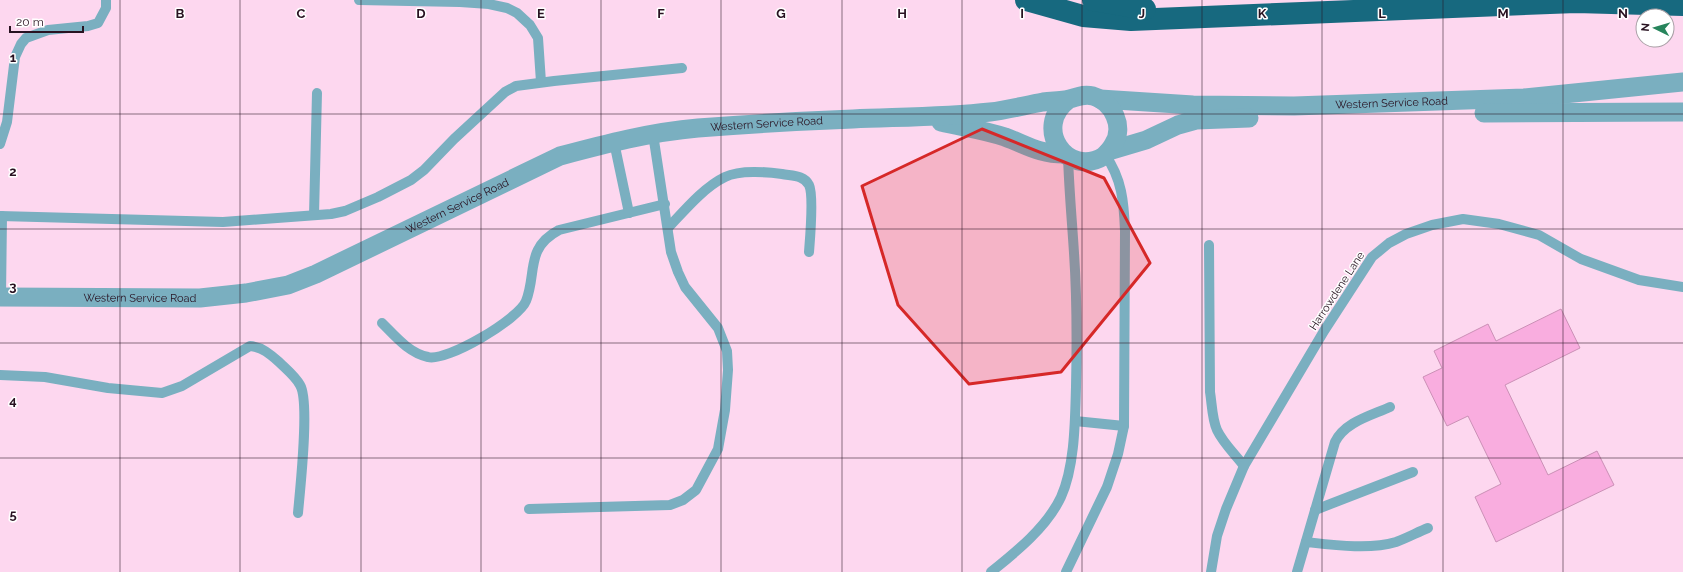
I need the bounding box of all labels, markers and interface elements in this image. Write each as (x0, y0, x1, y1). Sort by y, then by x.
text: B (176, 6, 185, 21)
text: C (297, 6, 306, 21)
text: D (416, 6, 426, 21)
text: E (537, 6, 545, 21)
text: F (657, 6, 665, 21)
text: G (776, 6, 786, 21)
text: H (897, 6, 907, 21)
text: I (1020, 6, 1024, 21)
text: J (1139, 6, 1145, 21)
text: K (1258, 6, 1267, 21)
text: L (1378, 6, 1386, 21)
text: M (1497, 6, 1509, 21)
text: N (1618, 6, 1628, 21)
scale bar (10, 8, 83, 34)
north arrow (1635, 8, 1675, 48)
text: 20 m (16, 15, 44, 29)
text: N (1639, 22, 1652, 32)
text: 1 (10, 50, 17, 65)
street label: Western Service Road (1335, 94, 1448, 111)
street label: Western Service Road (710, 114, 823, 134)
text: 2 (9, 164, 17, 179)
street label: Western Service Road (404, 175, 511, 236)
street label: Harrowdene Lane (1307, 249, 1368, 333)
text: 3 (9, 279, 17, 294)
street label: Western Service Road (84, 291, 197, 304)
text: 4 (9, 393, 17, 408)
text: 5 (9, 507, 17, 522)

